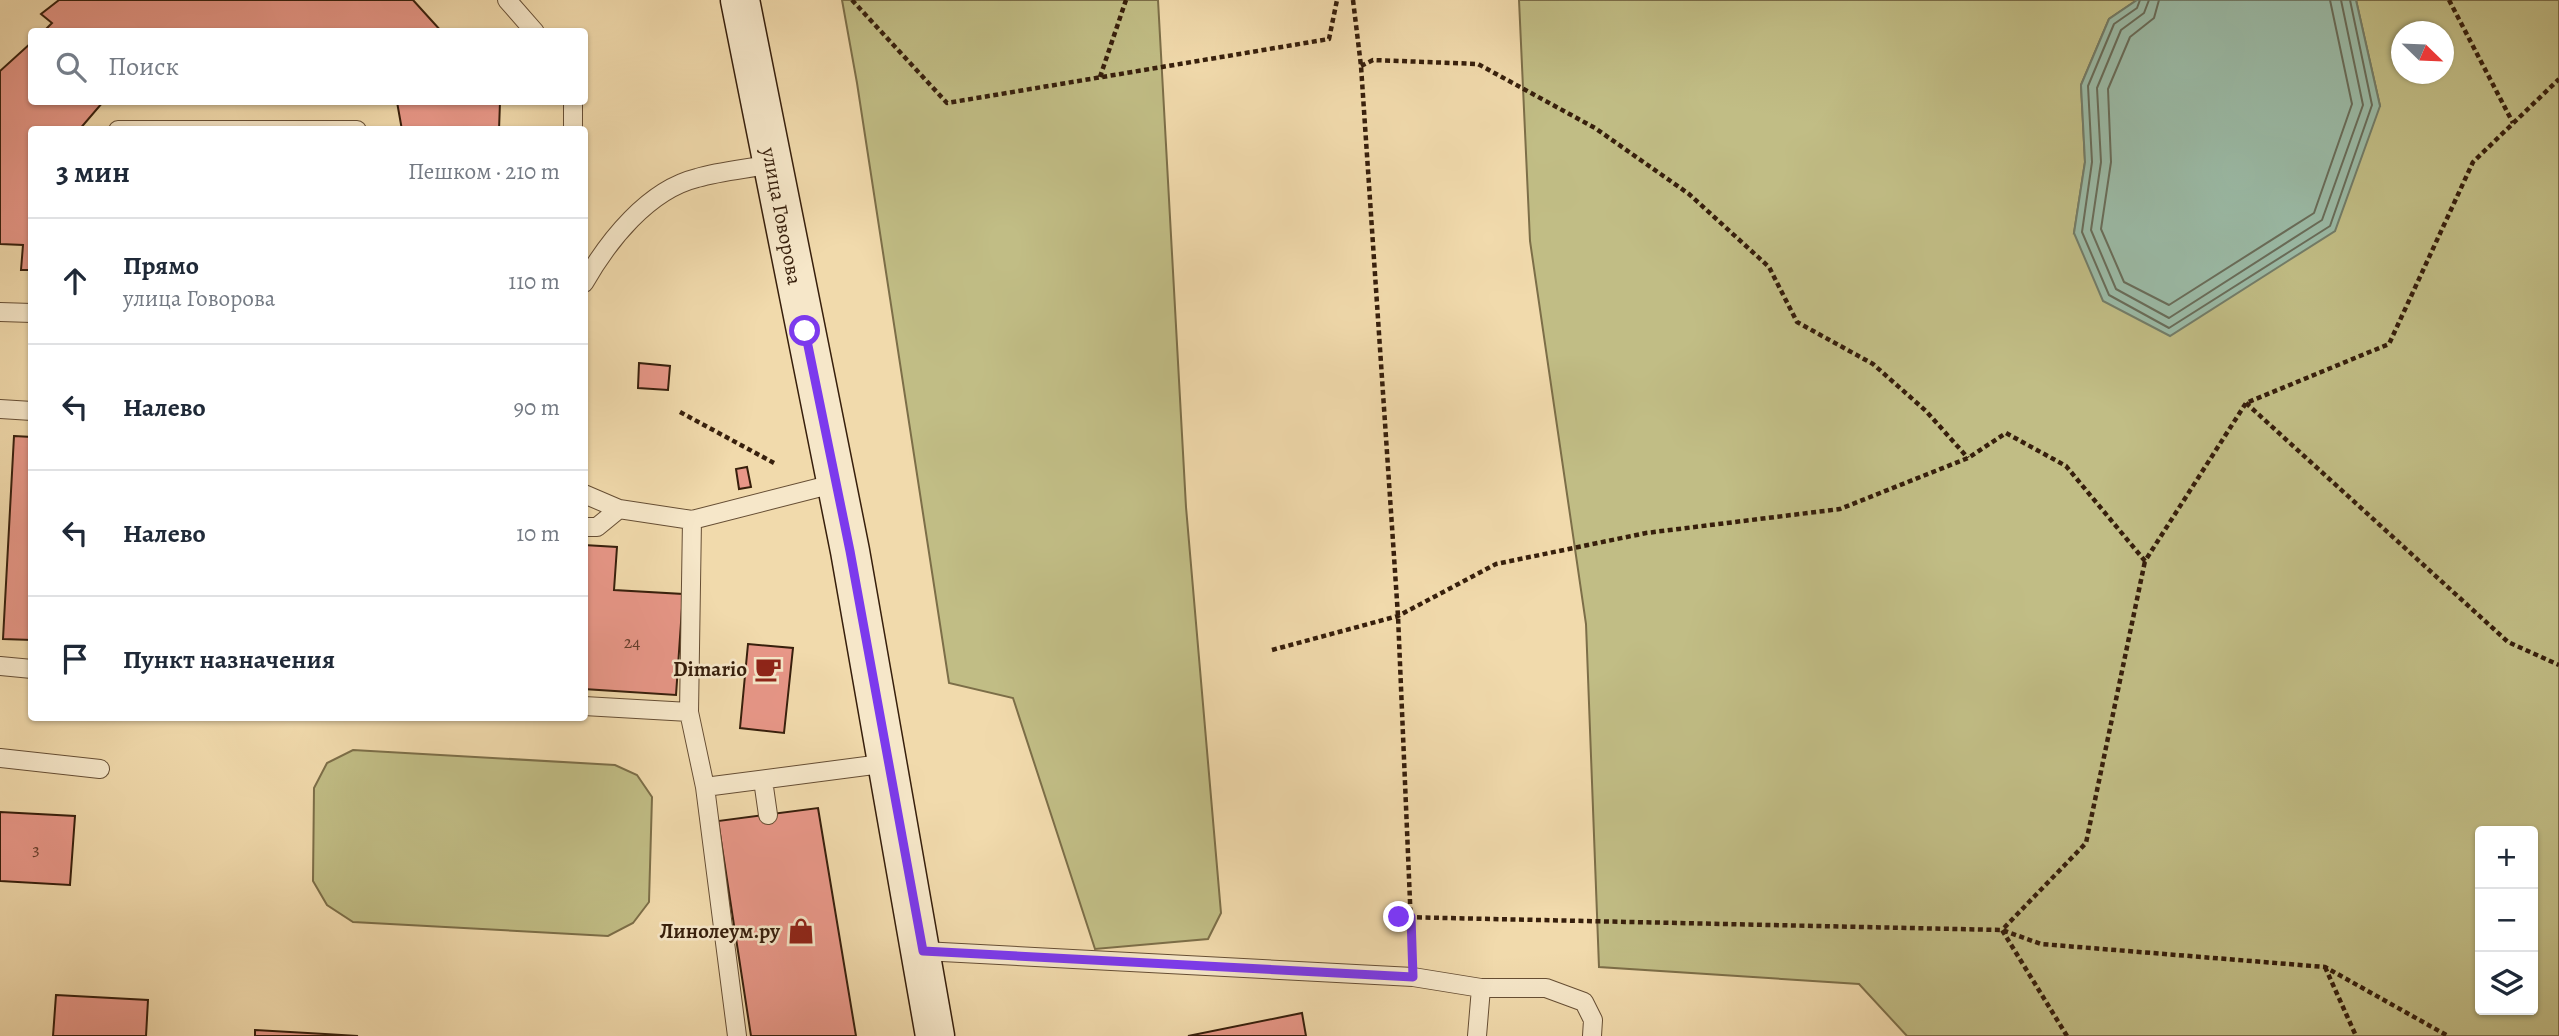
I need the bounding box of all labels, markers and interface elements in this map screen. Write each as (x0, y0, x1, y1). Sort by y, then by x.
north arrow (2391, 21, 2454, 84)
search box (28, 28, 588, 105)
icon: search (52, 48, 90, 86)
text: Поиск (108, 49, 179, 84)
street label: улица Говорова (755, 144, 809, 287)
text: 3 мин (56, 152, 130, 192)
text: Пешком · 210 m (408, 156, 560, 187)
text: Прямо (123, 248, 199, 283)
icon: ahead (56, 262, 94, 300)
text: 110 m (508, 266, 560, 297)
text: улица Говорова (123, 283, 275, 314)
route start (789, 315, 820, 346)
icon: left (56, 388, 94, 426)
text: Налево (123, 390, 206, 425)
text: 90 m (514, 392, 560, 423)
icon: left (56, 514, 94, 552)
text: Налево (123, 516, 206, 551)
text: 10 m (516, 518, 560, 549)
house number: 24 (624, 630, 640, 654)
icon: arrive (56, 640, 94, 678)
text: Пункт назначения (123, 642, 335, 677)
cafe icon: Dimario (753, 654, 783, 684)
place label: Dimario (673, 655, 747, 683)
map controls (2475, 826, 2538, 1015)
button: + (2475, 826, 2538, 889)
house number: 3 (32, 837, 40, 861)
button: − (2475, 889, 2538, 952)
route end (1383, 901, 1414, 932)
shop icon: Линолеум.ру (786, 916, 816, 946)
place label: Линолеум.ру (659, 917, 781, 945)
button: layers (2475, 952, 2538, 1015)

